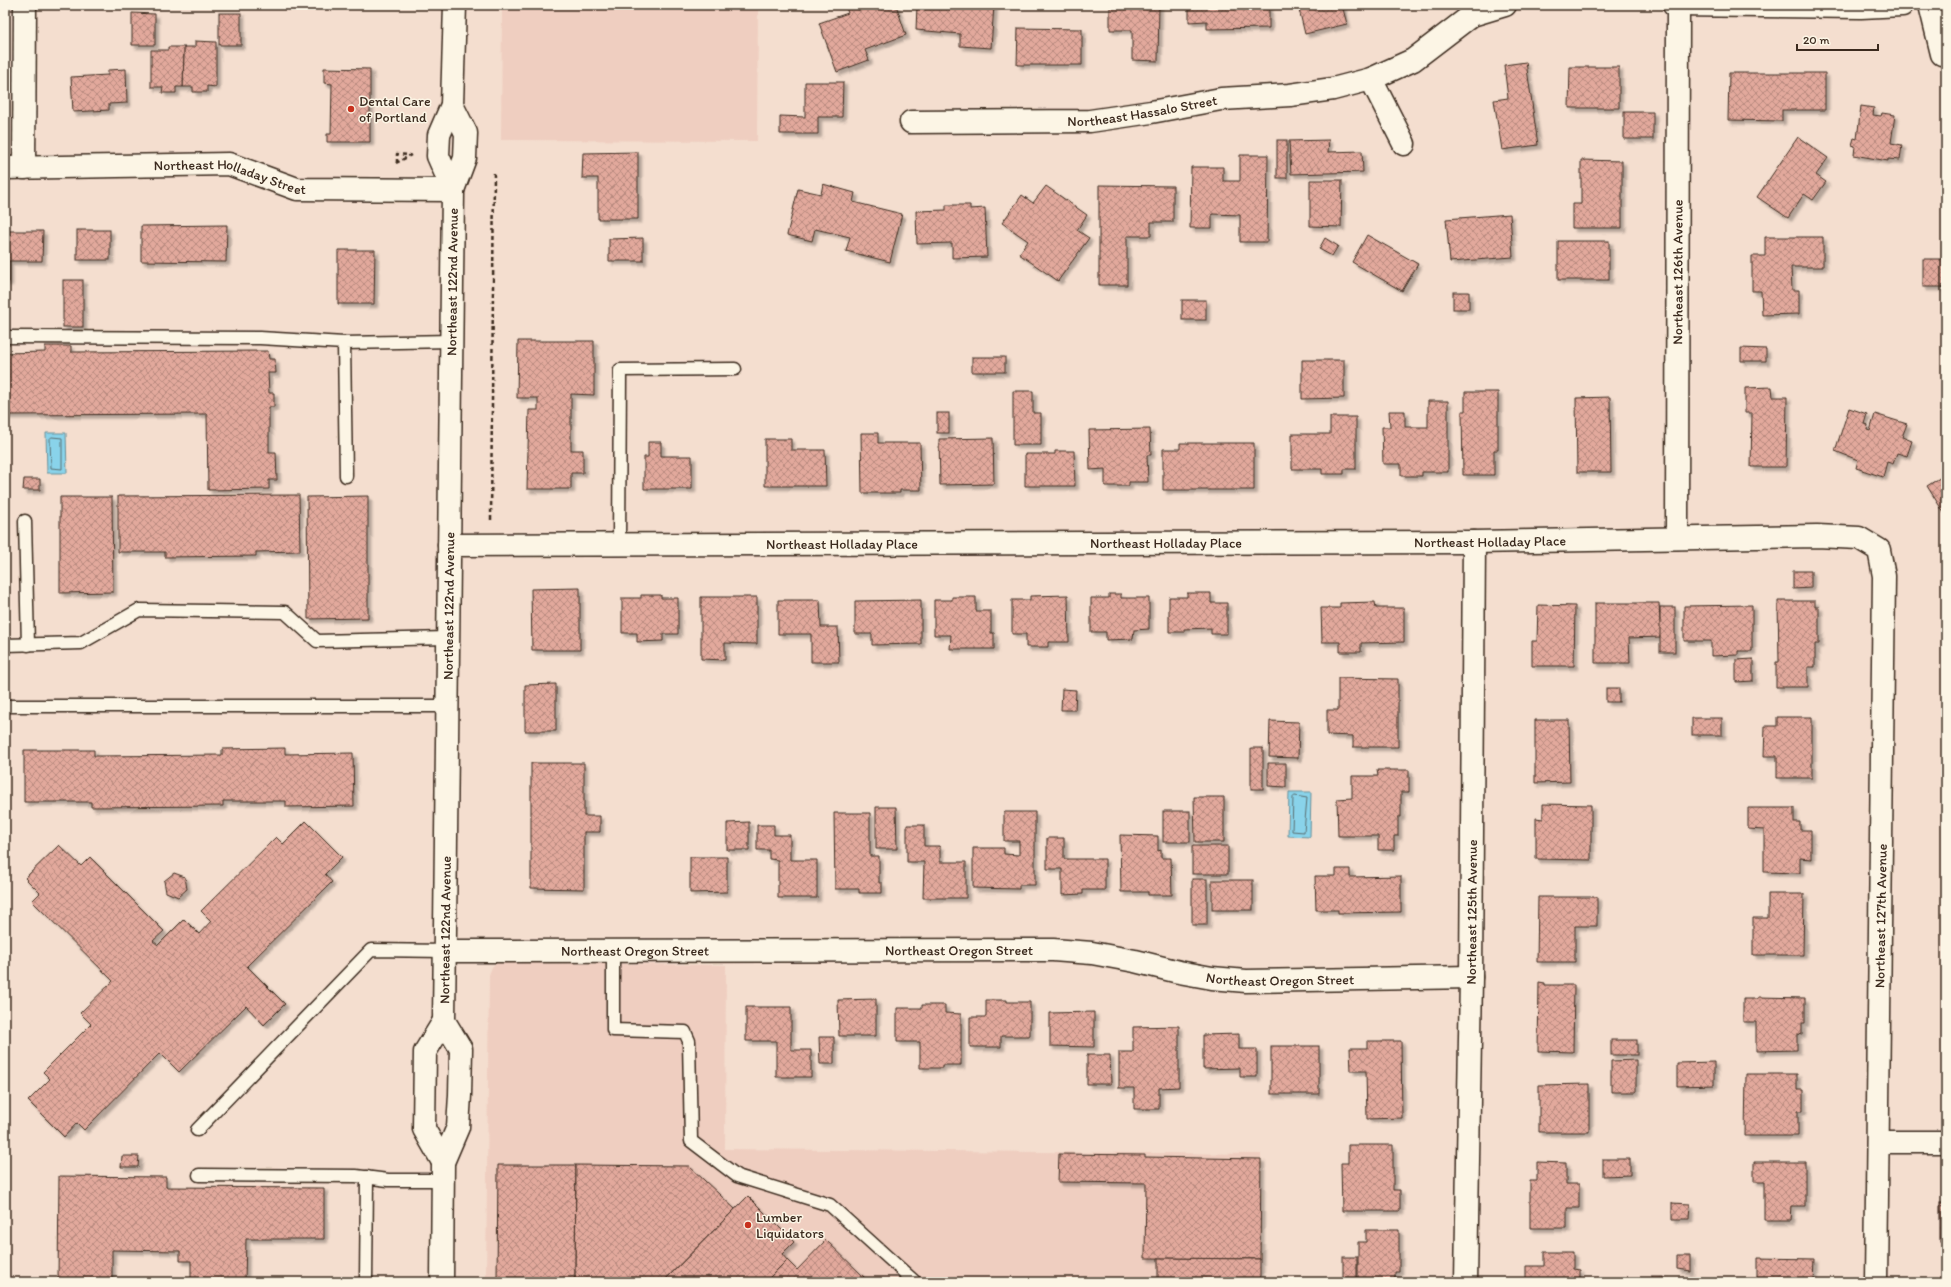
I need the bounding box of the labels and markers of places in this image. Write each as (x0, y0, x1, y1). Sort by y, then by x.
place label: Dental Care of Portland (359, 93, 431, 126)
marker: Dental Care of Portland (346, 104, 356, 114)
place label: Lumber Liquidators (756, 1209, 824, 1242)
marker: Lumber Liquidators (743, 1220, 753, 1230)

